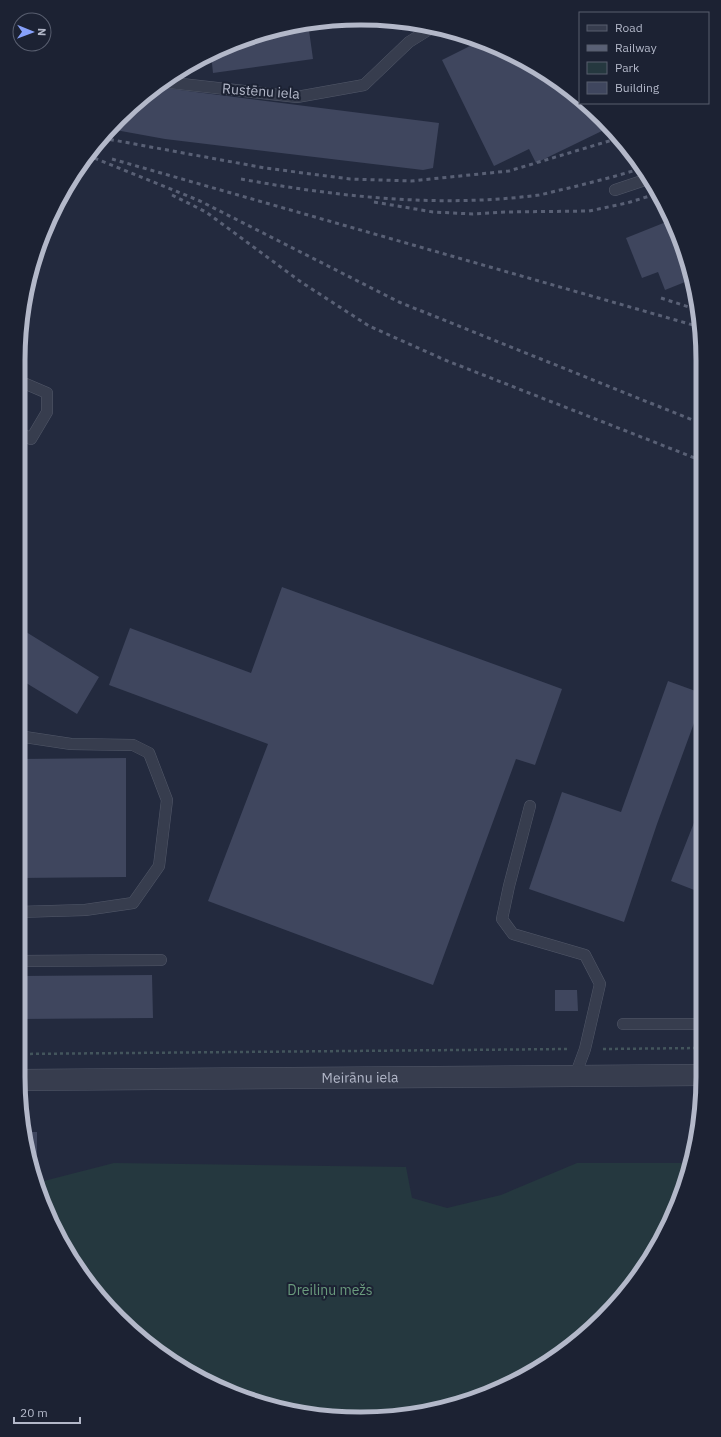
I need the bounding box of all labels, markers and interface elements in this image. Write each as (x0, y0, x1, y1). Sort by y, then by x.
north arrow (12, 12, 52, 52)
legend (579, 12, 709, 104)
text: Road (615, 20, 643, 35)
text: N (35, 28, 49, 36)
text: Railway (615, 40, 657, 55)
text: Park (615, 60, 640, 75)
street label: Rustēnu iela (222, 79, 301, 103)
text: Building (615, 80, 660, 95)
street label: Meirānu iela (322, 1068, 399, 1087)
park label: Dreiliņu mežs (287, 1281, 373, 1299)
scale bar (14, 1399, 80, 1425)
text: 20 m (20, 1405, 48, 1420)

